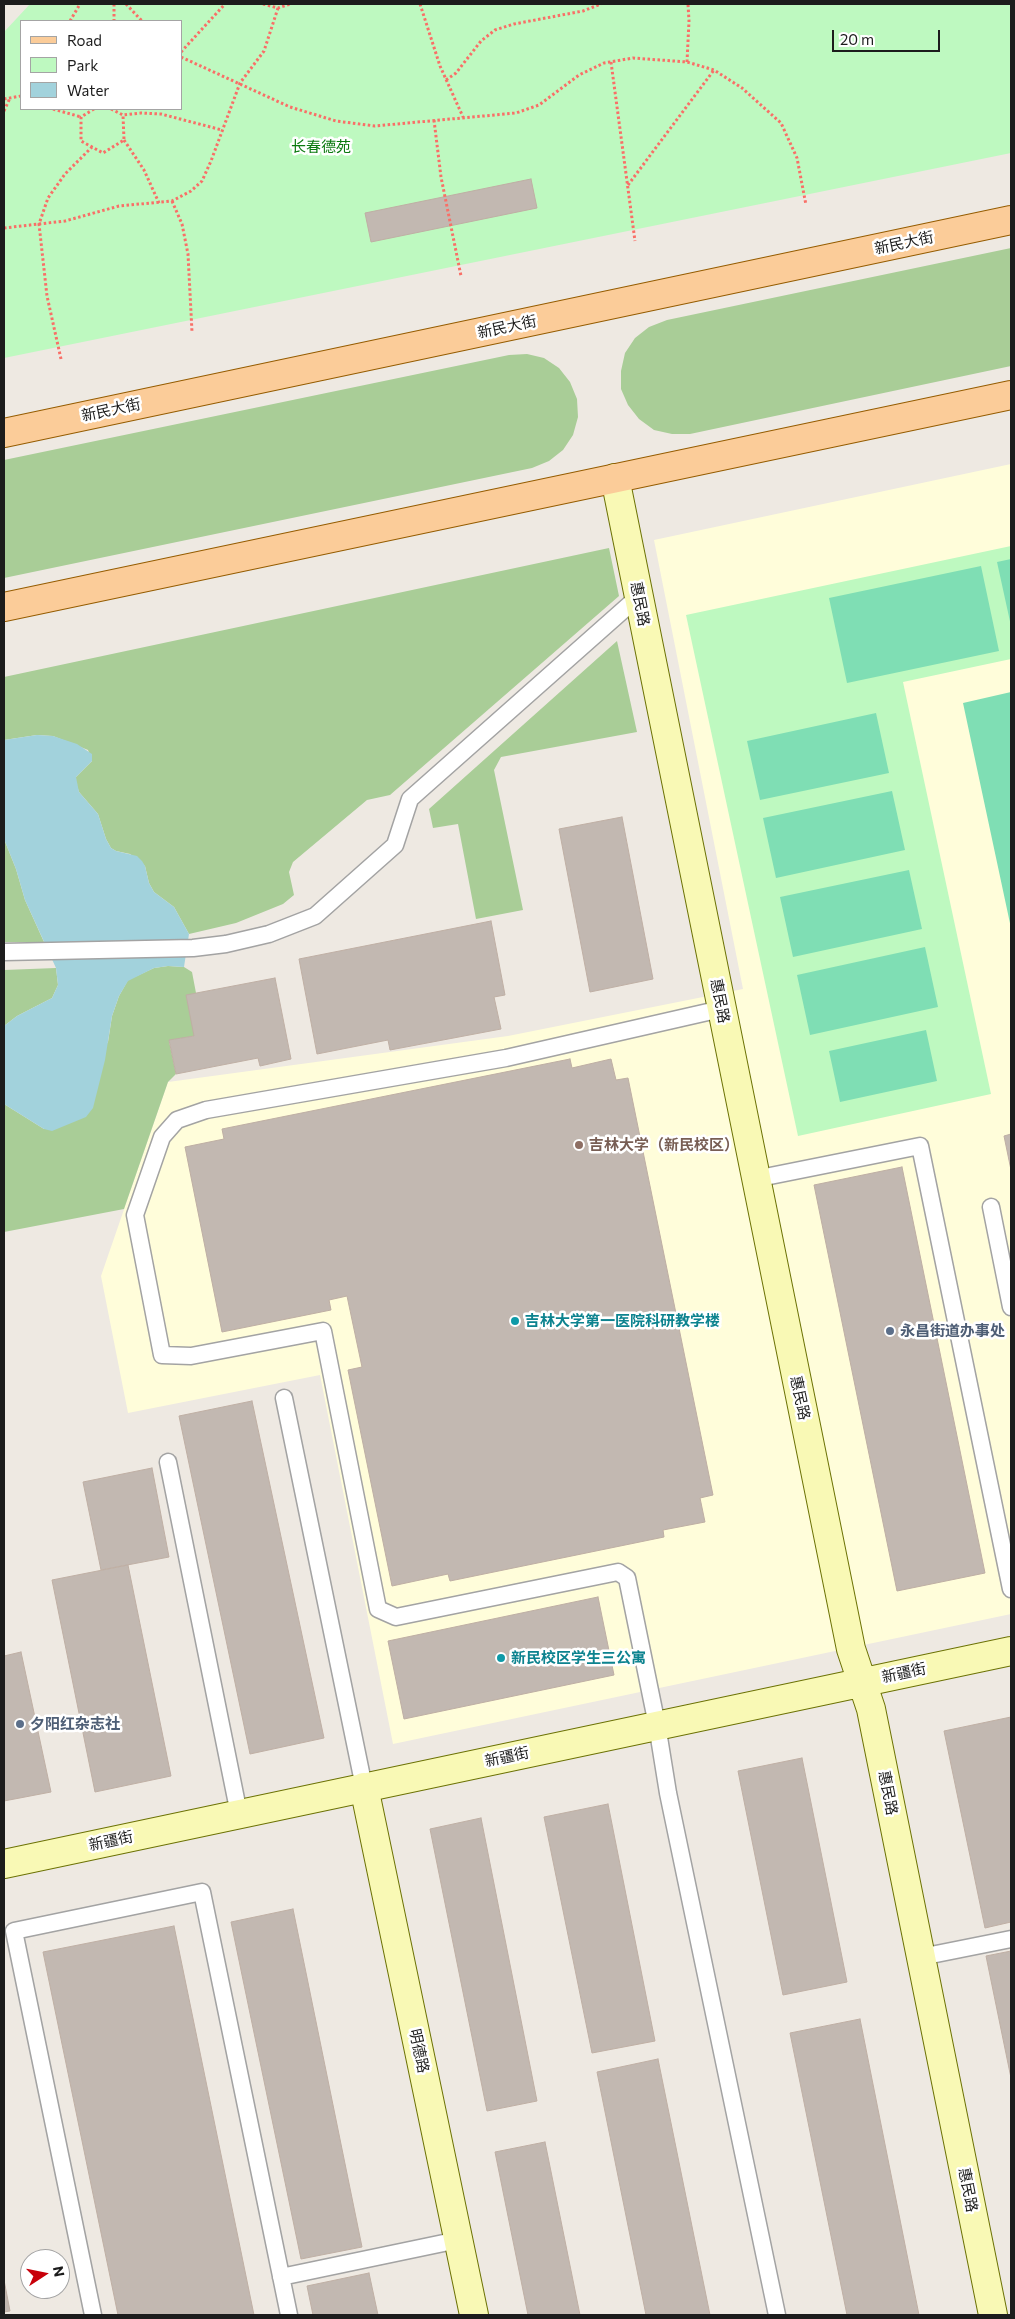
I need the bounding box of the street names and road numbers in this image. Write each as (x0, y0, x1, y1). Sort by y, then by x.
street label: 新民大街 (873, 228, 935, 258)
street label: 新民大街 (476, 312, 538, 342)
street label: 新民大街 (80, 395, 142, 425)
street label: 惠民路 (627, 580, 653, 628)
street label: 惠民路 (707, 977, 733, 1025)
street label: 惠民路 (787, 1374, 813, 1422)
street label: 新疆街 (880, 1660, 928, 1686)
street label: 新疆街 (483, 1744, 531, 1770)
street label: 惠民路 (875, 1769, 901, 1817)
street label: 新疆街 (87, 1828, 135, 1854)
street label: 明德路 (406, 2027, 432, 2075)
street label: 惠民路 (955, 2166, 981, 2214)

